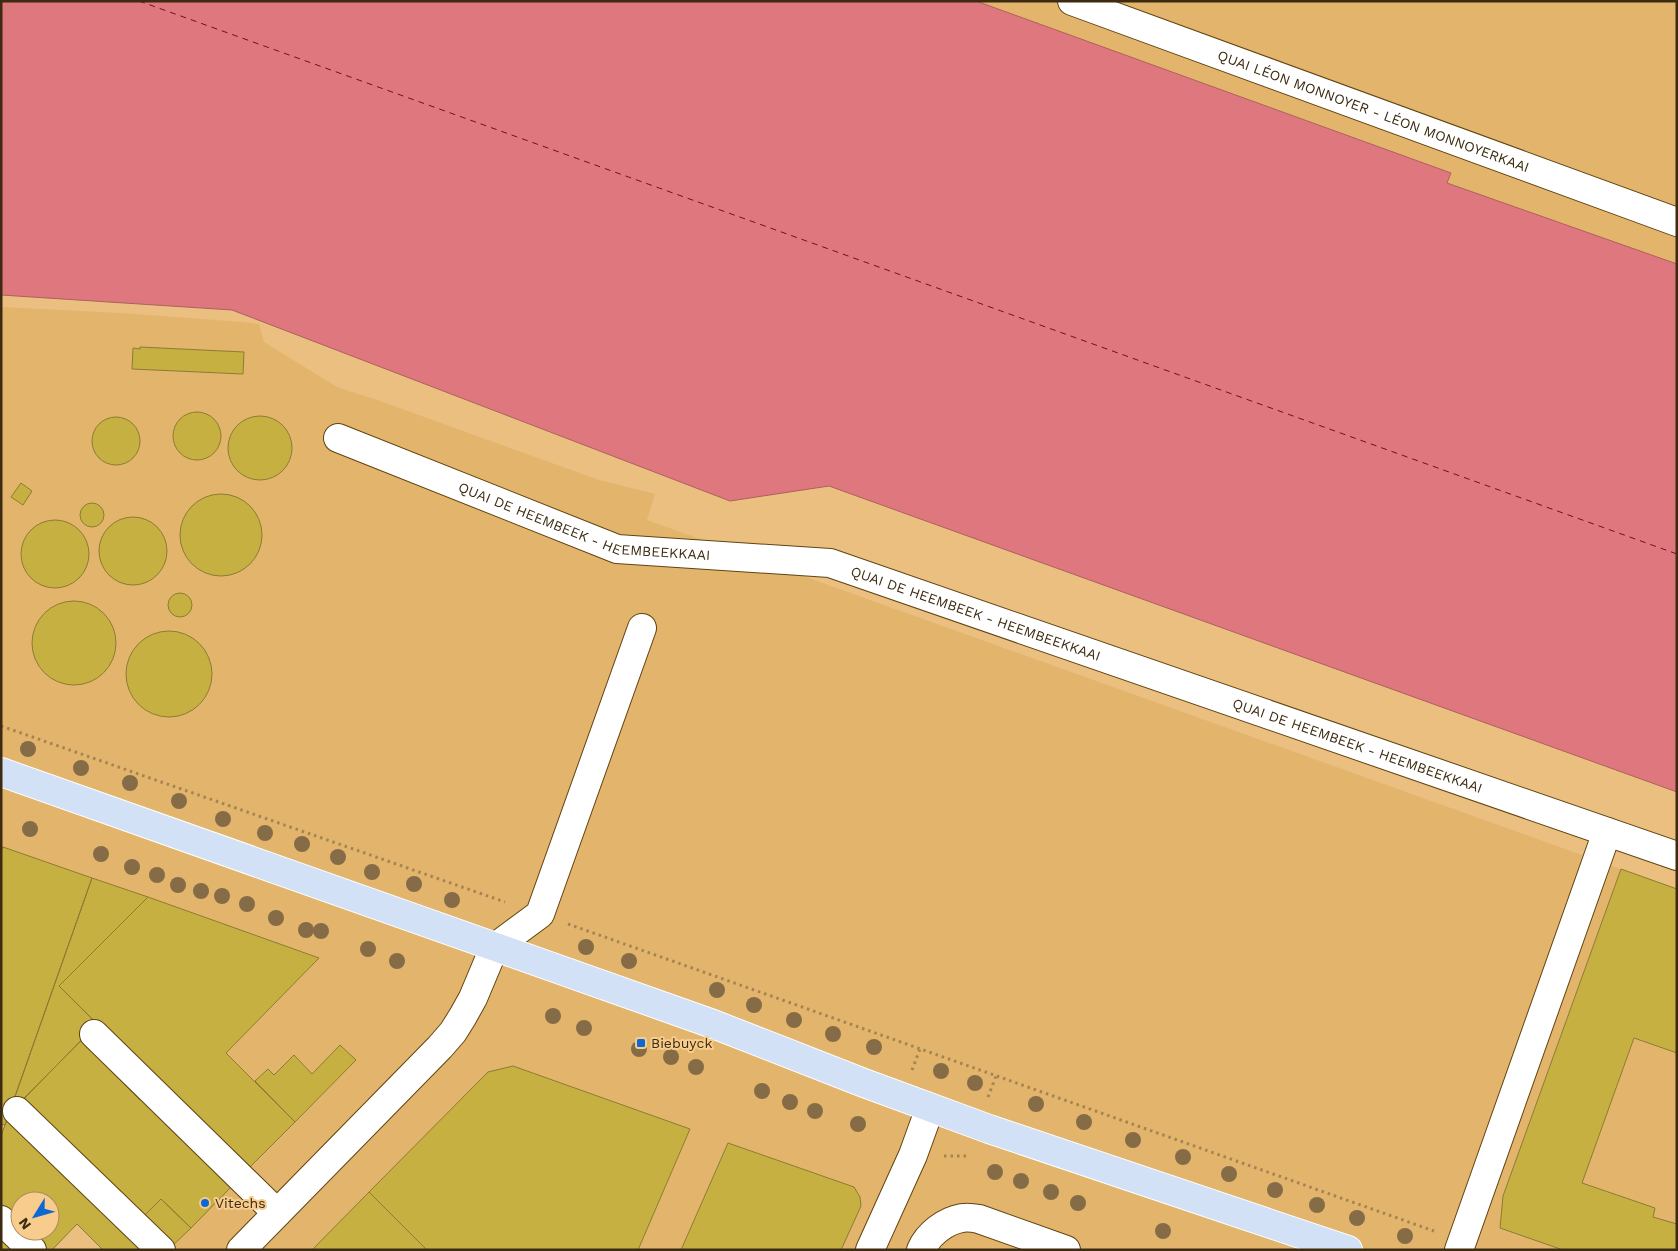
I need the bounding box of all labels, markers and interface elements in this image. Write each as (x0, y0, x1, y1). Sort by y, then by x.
street label: QUAI LÉON MONNOYER - LÉON MONNOYERKAAI (1216, 47, 1531, 175)
street label: QUAI DE HEEMBEEK - HEEMBEEKKAAI (456, 479, 711, 563)
street label: QUAI DE HEEMBEEK - HEEMBEEKKAAI (849, 563, 1103, 664)
street label: QUAI DE HEEMBEEK - HEEMBEEKKAAI (1231, 695, 1485, 796)
place label: Biebuyck (651, 1035, 712, 1051)
marker: Biebuyck (635, 1037, 647, 1049)
north arrow (10, 1191, 60, 1241)
place label: Vitechs (215, 1195, 266, 1211)
marker: Vitechs (199, 1197, 211, 1209)
text: N (15, 1215, 34, 1233)

